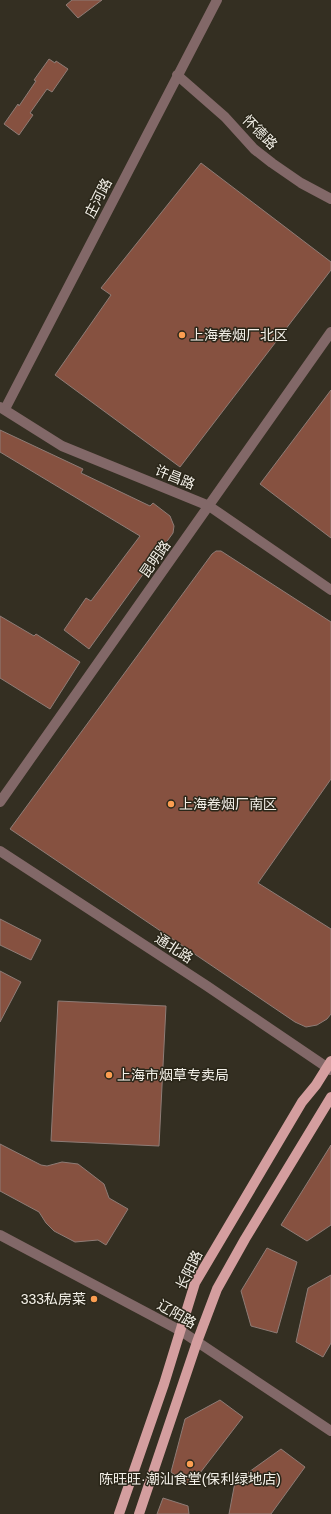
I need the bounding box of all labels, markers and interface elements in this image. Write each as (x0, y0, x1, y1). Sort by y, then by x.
street label: 怀德路 (239, 111, 281, 153)
street label: 庄河路 (81, 176, 115, 220)
place label: 上海卷烟厂北区 (190, 327, 288, 343)
marker: 上海卷烟厂北区 (177, 330, 187, 340)
street label: 许昌路 (153, 462, 197, 492)
street label: 昆明路 (136, 537, 174, 581)
place label: 上海卷烟厂南区 (179, 796, 277, 812)
marker: 上海卷烟厂南区 (166, 799, 176, 809)
street label: 通北路 (152, 930, 196, 966)
place label: 上海市烟草专卖局 (117, 1067, 229, 1083)
marker: 上海市烟草专卖局 (104, 1070, 114, 1080)
street label: 长阳路 (173, 1248, 205, 1292)
place label: 333私房菜 (21, 1291, 86, 1307)
marker: 333私房菜 (89, 1294, 99, 1304)
street label: 辽阳路 (155, 1297, 199, 1331)
marker: 陈旺旺·潮汕食堂(保利绿地店) (185, 1459, 195, 1469)
place label: 陈旺旺·潮汕食堂(保利绿地店) (99, 1471, 281, 1487)

